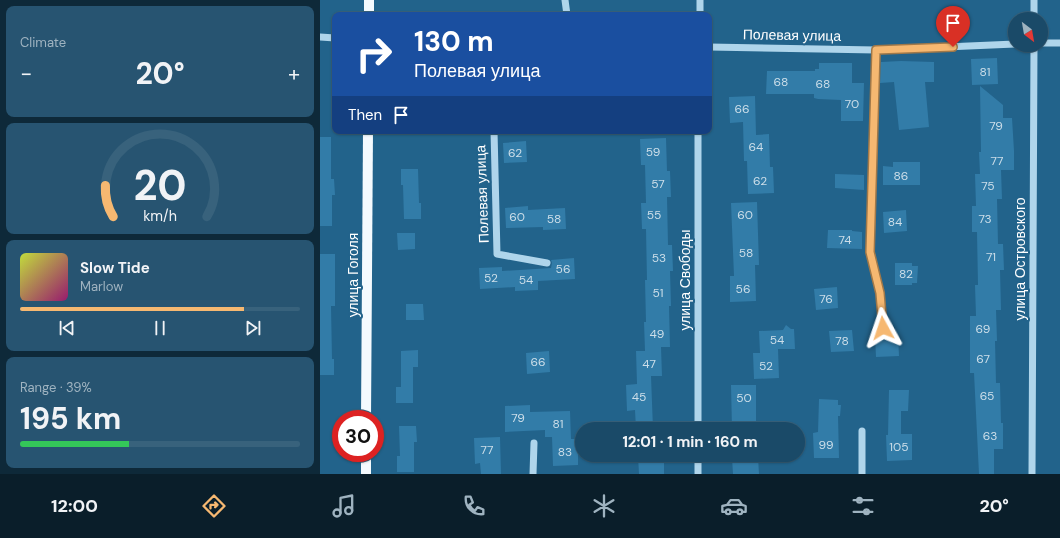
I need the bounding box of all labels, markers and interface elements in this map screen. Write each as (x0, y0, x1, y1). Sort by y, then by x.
pin (936, 6, 970, 47)
icon: arrive (942, 12, 964, 34)
north arrow (1008, 12, 1048, 52)
map controls (1008, 12, 1048, 52)
text: 130 m (414, 23, 494, 60)
street label: Полевая улица (743, 25, 842, 45)
icon: right (348, 28, 400, 80)
text: Climate (20, 34, 66, 51)
text: 20° (135, 54, 185, 93)
text: − (20, 59, 32, 88)
text: + (288, 59, 300, 88)
text: Полевая улица (414, 59, 540, 83)
house number: 81 (980, 64, 990, 80)
house number: 68 (774, 74, 788, 90)
house number: 68 (816, 76, 830, 92)
house number: 70 (845, 96, 859, 112)
house number: 66 (734, 101, 750, 117)
icon: arrive (390, 104, 412, 126)
text: Then (348, 105, 382, 125)
house number: 79 (989, 118, 1003, 134)
house number: 64 (749, 139, 763, 155)
street label: Полевая улица (471, 144, 493, 243)
house number: 59 (646, 144, 660, 160)
house number: 62 (508, 145, 522, 161)
house number: 77 (991, 153, 1003, 169)
text: 20 (133, 158, 187, 212)
house number: 86 (894, 168, 908, 184)
house number: 62 (753, 173, 767, 189)
house number: 57 (651, 176, 665, 192)
house number: 75 (981, 178, 995, 194)
street label: улица Островского (1011, 197, 1029, 321)
text: km/h (143, 206, 177, 224)
house number: 55 (647, 207, 661, 223)
house number: 60 (737, 207, 753, 223)
house number: 60 (509, 209, 525, 225)
house number: 58 (547, 211, 561, 227)
house number: 73 (978, 211, 992, 227)
house number: 84 (888, 214, 902, 230)
street label: улица Свободы (676, 229, 694, 331)
house number: 74 (839, 232, 851, 248)
street label: улица Гоголя (344, 233, 362, 317)
house number: 58 (739, 245, 753, 261)
house number: 71 (986, 249, 996, 265)
house number: 53 (652, 250, 666, 266)
text: Slow Tide (80, 258, 150, 278)
house number: 56 (556, 261, 570, 277)
house number: 82 (899, 266, 913, 282)
house number: 52 (484, 270, 498, 286)
house number: 54 (519, 272, 533, 288)
text: Marlow (80, 278, 123, 295)
house number: 56 (736, 281, 750, 297)
house number: 51 (652, 285, 664, 301)
house number: 76 (819, 291, 833, 307)
position arrow (862, 307, 904, 349)
icon: previous (56, 317, 78, 339)
icon: pause (149, 317, 171, 339)
icon: next (242, 317, 264, 339)
house number: 69 (976, 321, 990, 337)
house number: 49 (650, 326, 664, 342)
house number: 54 (770, 332, 784, 348)
house number: 78 (835, 333, 849, 349)
house number: 67 (976, 351, 990, 367)
house number: 66 (530, 354, 546, 370)
house number: 47 (642, 356, 656, 372)
house number: 52 (759, 358, 773, 374)
text: Range · 39% (20, 379, 92, 396)
house number: 65 (980, 388, 994, 404)
house number: 45 (632, 389, 646, 405)
house number: 50 (736, 390, 752, 406)
text: 195 km (20, 399, 121, 438)
speed limit sign: 30 (332, 410, 384, 462)
house number: 79 (511, 410, 525, 426)
house number: 81 (553, 416, 563, 432)
house number: 63 (983, 428, 997, 444)
text: 12:01 · 1 min · 160 m (622, 432, 758, 452)
house number: 99 (818, 437, 834, 453)
house number: 105 (889, 439, 909, 455)
house number: 77 (481, 442, 493, 458)
house number: 83 (558, 444, 572, 460)
icon: directions (200, 492, 228, 520)
icon: music (330, 492, 358, 520)
icon: phone (460, 492, 488, 520)
icon: climate (590, 492, 618, 520)
icon: car (720, 492, 748, 520)
icon: filters (849, 492, 877, 520)
text: 12:00 (51, 494, 98, 518)
text: 20° (979, 494, 1009, 518)

